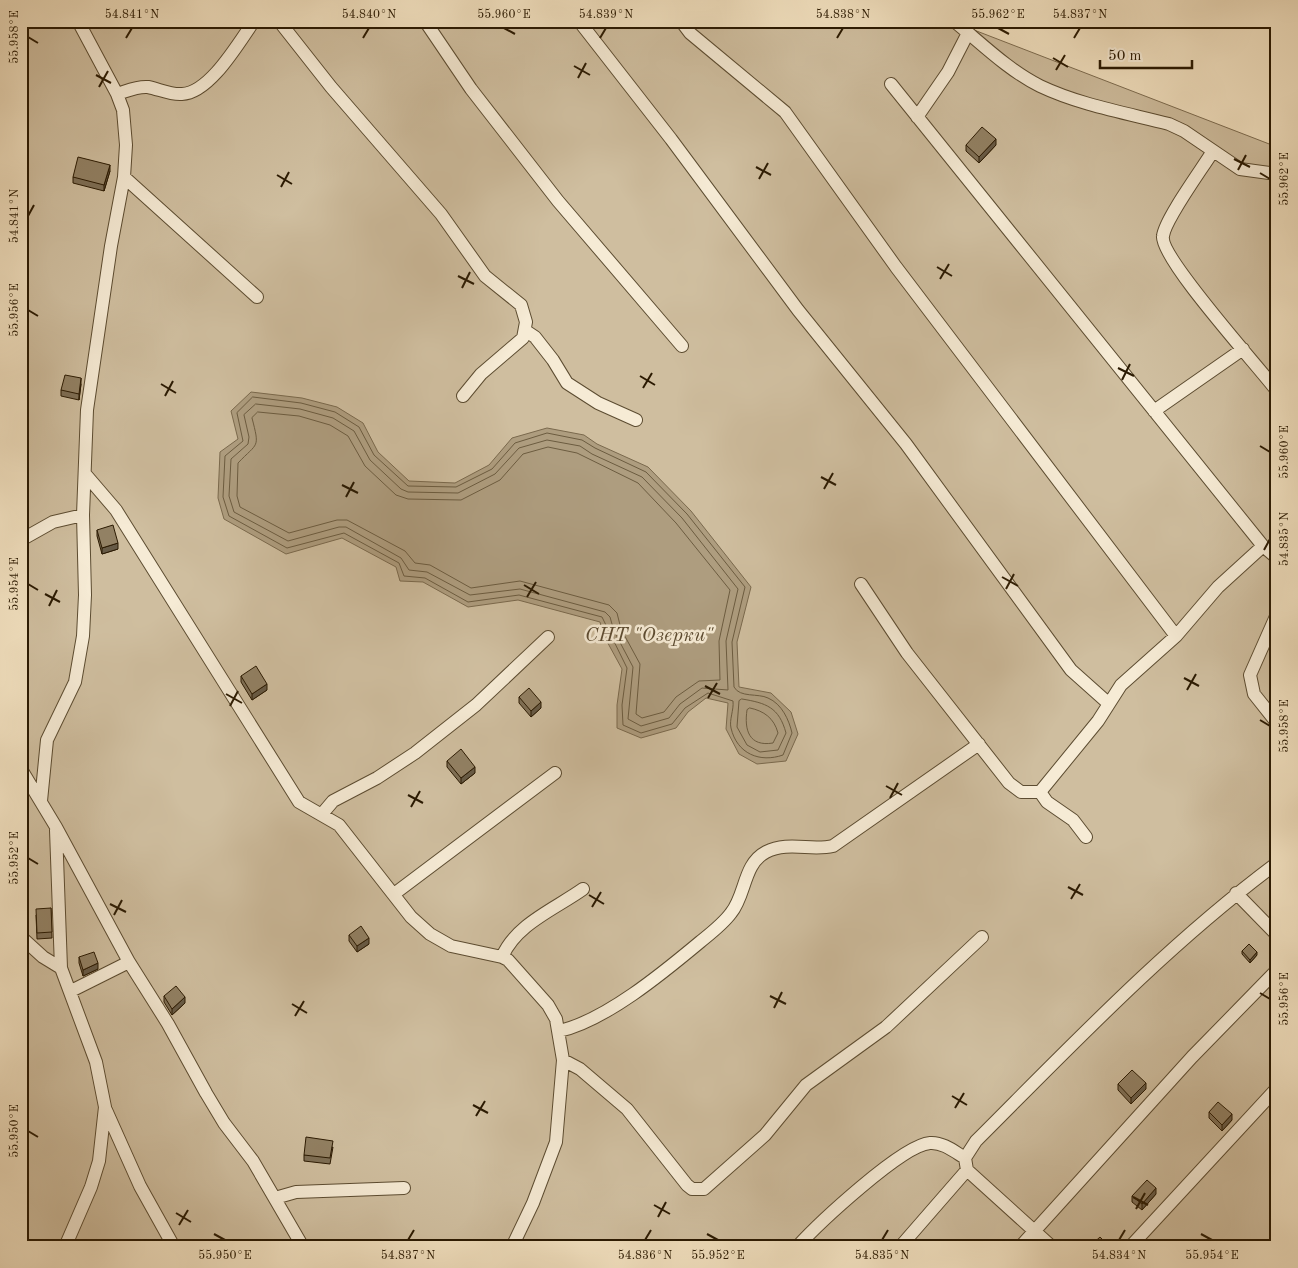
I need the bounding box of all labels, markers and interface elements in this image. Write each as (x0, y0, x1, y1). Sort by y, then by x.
text: 54.841°N (105, 8, 159, 21)
text: 54.840°N (342, 8, 396, 21)
text: 55.960°E (477, 8, 531, 21)
text: 54.839°N (579, 8, 633, 21)
text: 54.838°N (816, 8, 870, 21)
text: 55.962°E (971, 8, 1025, 21)
text: 54.837°N (1053, 8, 1107, 21)
text: 55.958°E (8, 10, 21, 64)
scale bar (1100, 38, 1193, 70)
text: 50 m (1108, 49, 1142, 64)
text: 55.962°E (1278, 152, 1291, 206)
text: 54.841°N (8, 189, 21, 243)
text: 55.956°E (8, 283, 21, 337)
text: 55.960°E (1278, 425, 1291, 479)
text: 54.835°N (1278, 512, 1291, 566)
text: 55.954°E (8, 557, 21, 611)
park label: СНТ "Озерки" (585, 626, 714, 646)
text: 55.958°E (1278, 699, 1291, 753)
text: 55.952°E (8, 831, 21, 885)
text: 55.956°E (1278, 972, 1291, 1026)
text: 55.950°E (8, 1104, 21, 1158)
text: 55.950°E (198, 1249, 252, 1262)
text: 54.837°N (381, 1249, 435, 1262)
text: 54.836°N (618, 1249, 672, 1262)
text: 55.952°E (691, 1249, 745, 1262)
text: 54.835°N (855, 1249, 909, 1262)
text: 54.834°N (1092, 1249, 1146, 1262)
text: 55.954°E (1185, 1249, 1239, 1262)

